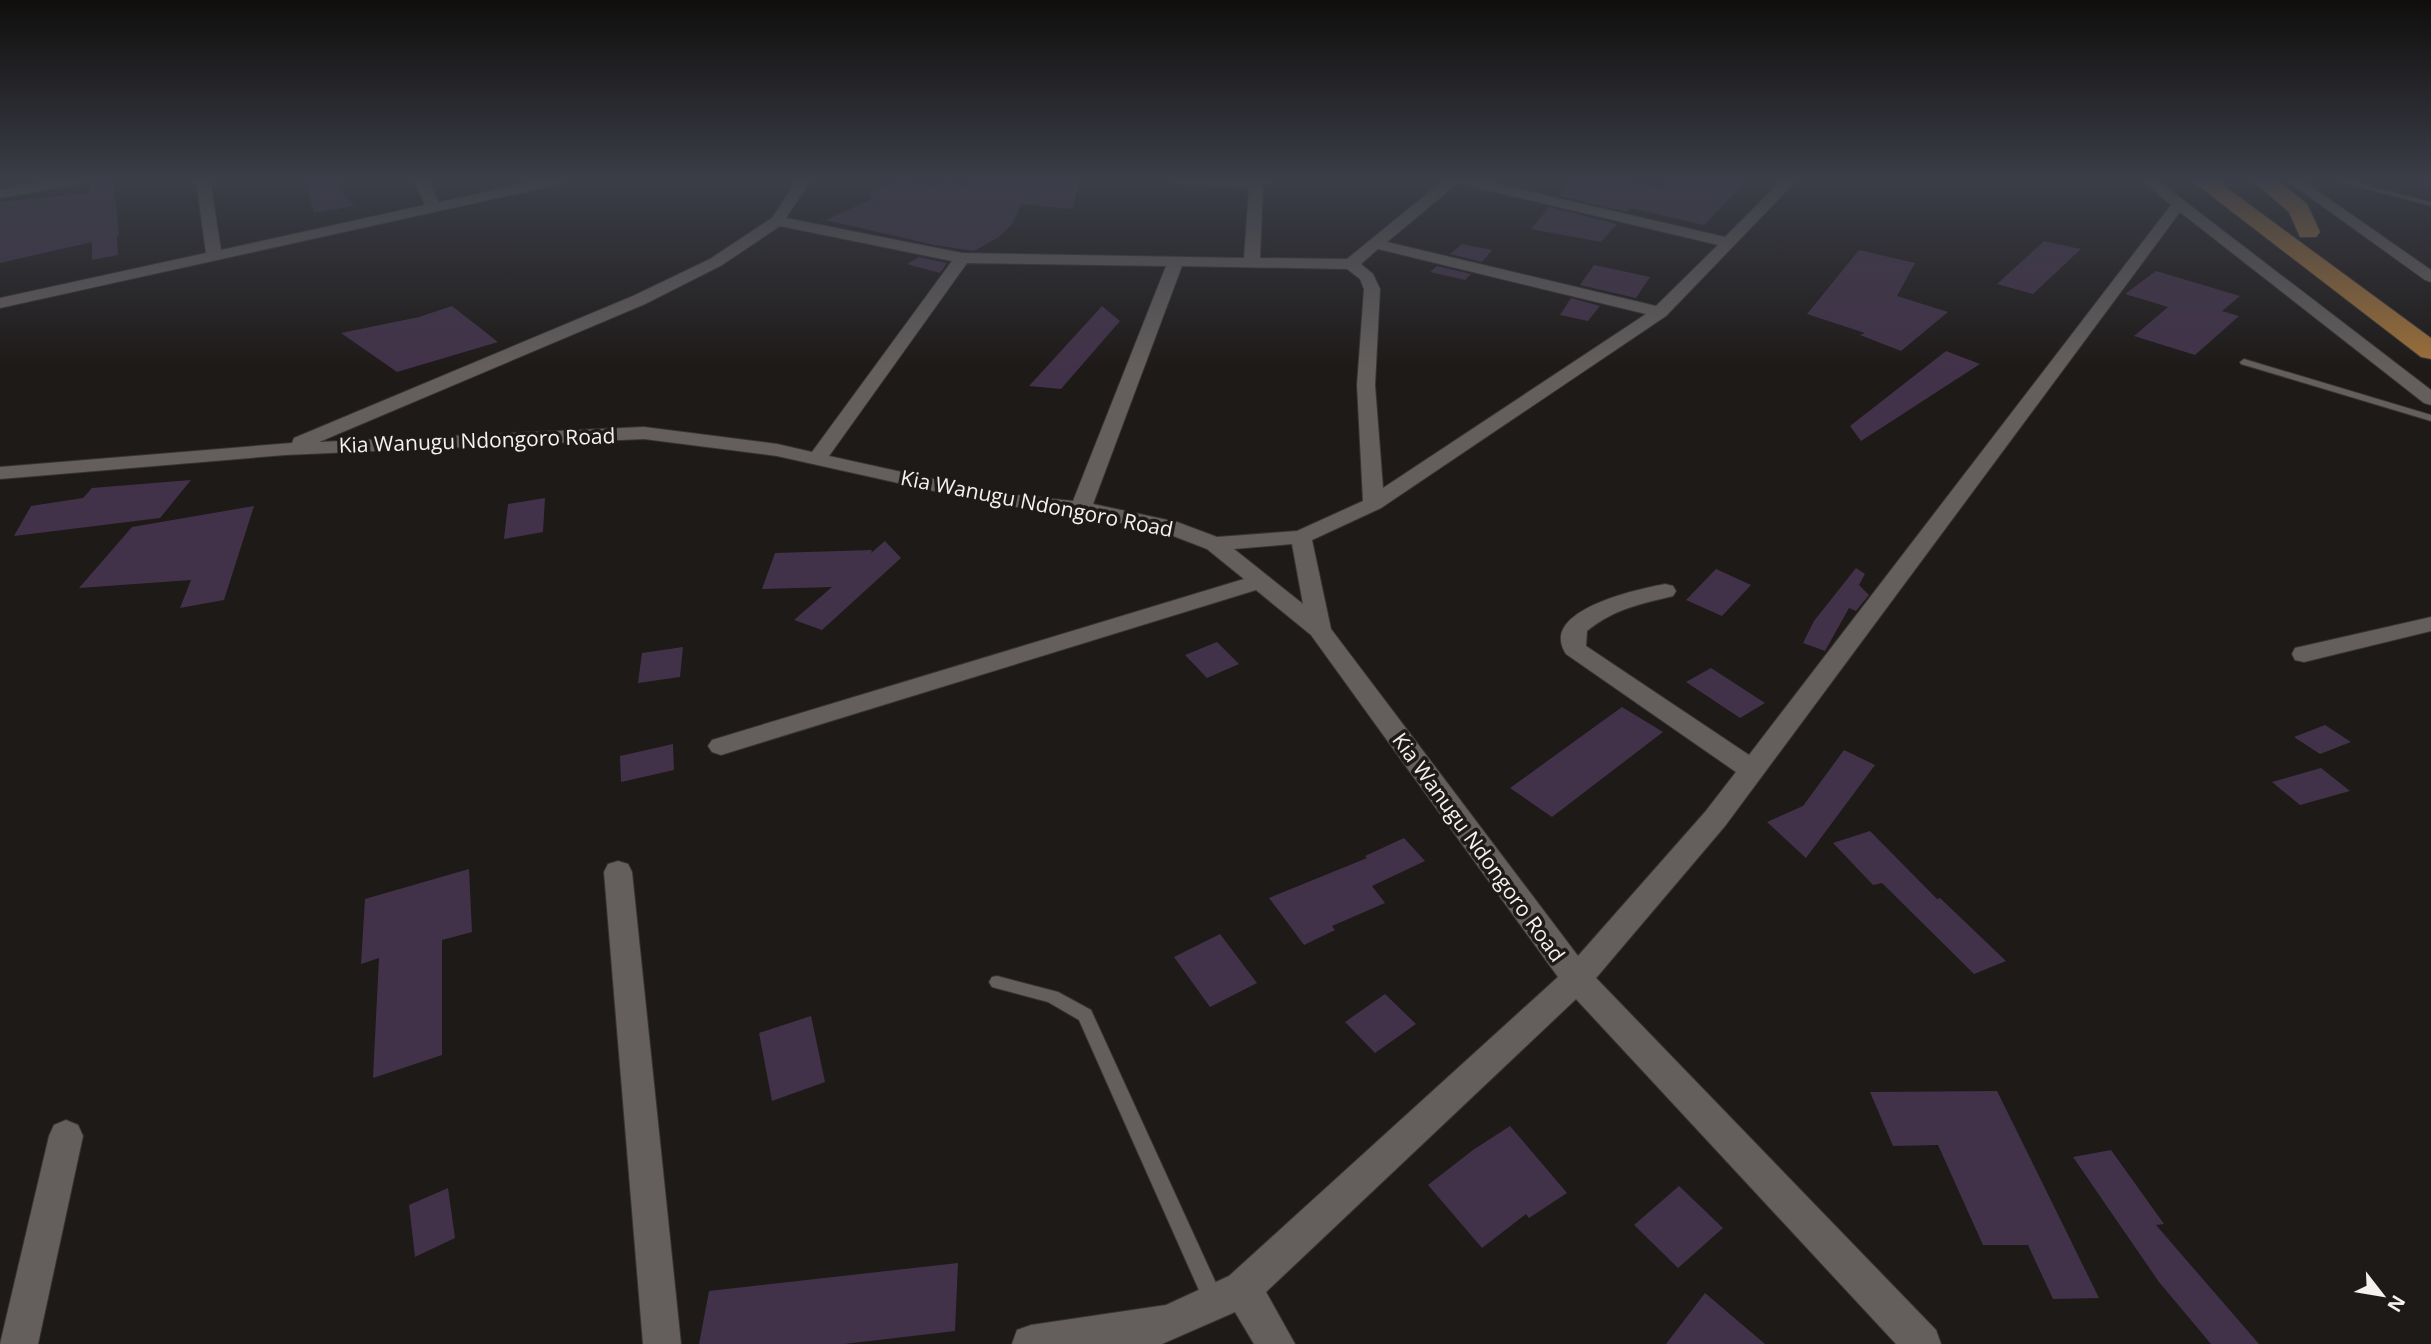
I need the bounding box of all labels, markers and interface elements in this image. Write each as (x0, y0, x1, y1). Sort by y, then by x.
street label: Kia Wanugu Ndongoro Road (338, 421, 616, 459)
street label: Kia Wanugu Ndongoro Road (898, 463, 1176, 543)
street label: Kia Wanugu Ndongoro Road (1386, 727, 1572, 967)
north arrow (2347, 1260, 2417, 1330)
text: N (2381, 1290, 2412, 1317)

